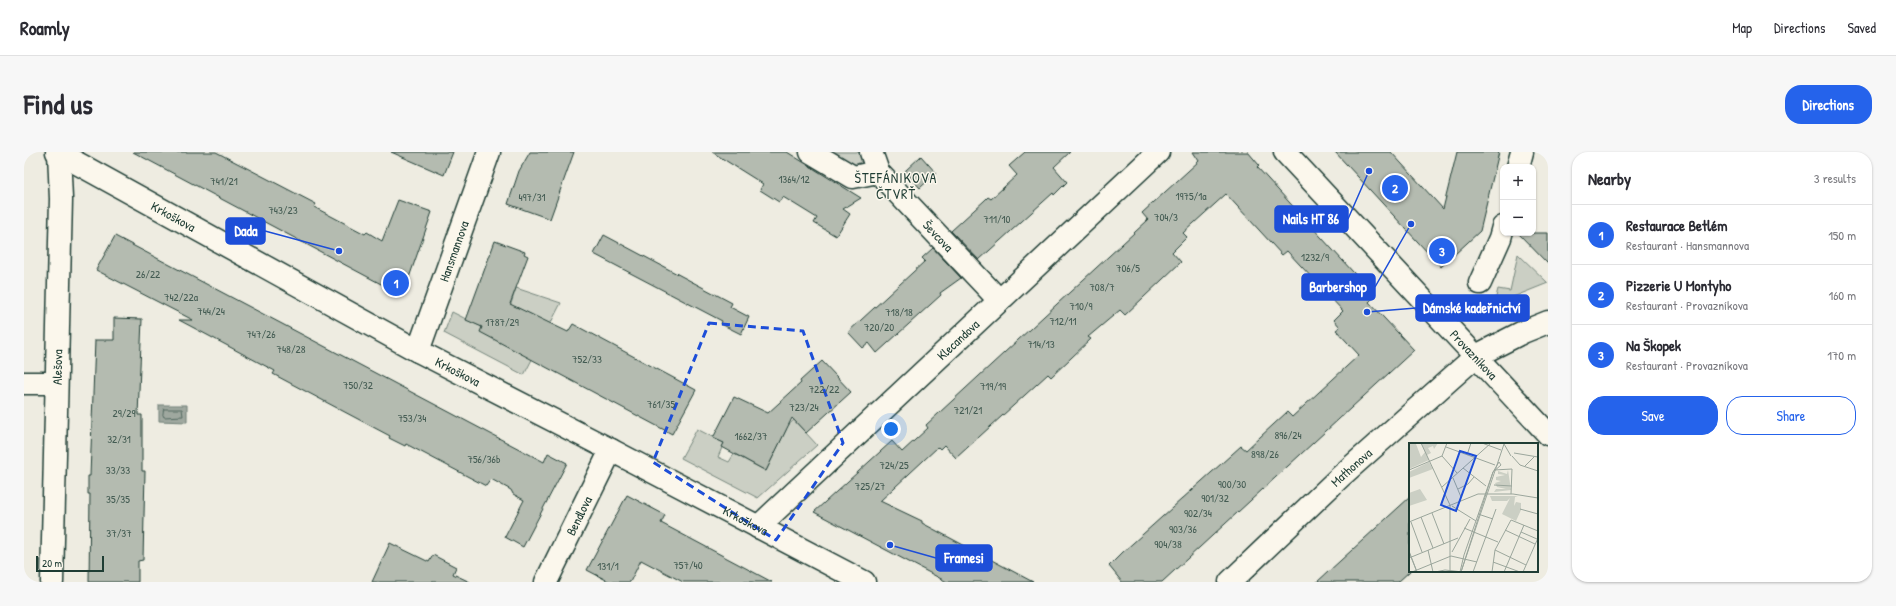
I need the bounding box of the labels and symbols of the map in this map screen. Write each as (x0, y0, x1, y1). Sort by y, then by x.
district label: ŠTEFÁNIKOVA ČTVRŤ (855, 168, 937, 203)
house number: 1364/12 (778, 172, 810, 186)
pin: 2 (1382, 173, 1408, 203)
house number: 741/21 (210, 174, 238, 188)
house number: 1975/1a (1175, 189, 1207, 203)
house number: 497/31 (518, 190, 546, 204)
street label: Krkoškova (148, 197, 199, 236)
house number: 743/23 (268, 203, 298, 217)
callout: Nails HT 86 (1275, 206, 1348, 232)
text: Nails HT 86 (1283, 209, 1340, 228)
house number: 704/3 (1154, 210, 1178, 224)
house number: 711/10 (983, 212, 1011, 226)
street label: Ševcova (919, 216, 958, 255)
callout: Dada (226, 218, 265, 244)
street label: Hansmannova (434, 218, 473, 284)
text: Dada (234, 221, 258, 240)
pin: 3 (1429, 236, 1455, 266)
house number: 1232/9 (1301, 250, 1329, 264)
house number: 706/5 (1116, 261, 1140, 275)
house number: 26/22 (136, 267, 160, 281)
pin: 1 (383, 268, 409, 298)
callout: Barbershop (1302, 274, 1375, 300)
text: Barbershop (1309, 277, 1368, 298)
house number: 708/7 (1089, 280, 1115, 294)
house number: 742/22a (164, 290, 199, 304)
callout: Dámské kadeřnictví (1416, 295, 1529, 321)
text: Dámské kadeřnictví (1423, 298, 1521, 317)
house number: 710/9 (1069, 299, 1093, 313)
house number: 744/24 (197, 304, 225, 318)
house number: 718/18 (885, 305, 913, 319)
house number: 712/11 (1049, 314, 1077, 328)
house number: 1787/29 (485, 315, 519, 329)
street label: Klecandova (933, 315, 983, 364)
house number: 720/20 (864, 320, 894, 334)
street label: Provazníkova (1446, 326, 1502, 383)
house number: 747/26 (246, 327, 276, 341)
house number: 714/13 (1027, 337, 1055, 351)
house number: 748/28 (277, 342, 306, 356)
street label: Alešova (48, 349, 66, 385)
street label: Krkoškova (432, 352, 484, 391)
house number: 752/33 (572, 352, 602, 366)
house number: 750/32 (343, 378, 373, 392)
house number: 719/19 (980, 379, 1006, 393)
house number: 722/22 (809, 382, 839, 396)
house number: 761/35 (647, 397, 675, 411)
house number: 723/24 (789, 400, 819, 414)
house number: 721/21 (954, 403, 982, 417)
house number: 29/29 (112, 406, 136, 420)
house number: 753/34 (398, 411, 426, 425)
your location (881, 419, 901, 439)
house number: 896/24 (1274, 428, 1302, 442)
house number: 1662/37 (735, 429, 767, 443)
house number: 32/31 (107, 432, 131, 446)
inset map (1409, 443, 1538, 572)
street label: Mathonova (1327, 444, 1376, 490)
house number: 898/26 (1251, 447, 1279, 461)
house number: 756/36b (468, 452, 501, 466)
house number: 724/25 (879, 458, 909, 472)
house number: 33/33 (106, 463, 130, 477)
house number: 900/30 (1218, 477, 1246, 491)
house number: 725/27 (855, 479, 885, 493)
house number: 901/32 (1201, 491, 1229, 505)
house number: 35/35 (106, 492, 130, 506)
street label: Bendlova (561, 493, 596, 538)
street label: Krkoškova (720, 501, 771, 539)
house number: 902/34 (1184, 506, 1212, 520)
house number: 903/36 (1169, 522, 1198, 536)
house number: 37/37 (106, 526, 132, 540)
house number: 904/38 (1154, 537, 1182, 551)
callout: Framesi (936, 545, 992, 571)
text: Framesi (943, 548, 984, 567)
scale bar (36, 554, 104, 573)
house number: 757/40 (673, 558, 703, 572)
house number: 131/1 (597, 559, 619, 573)

